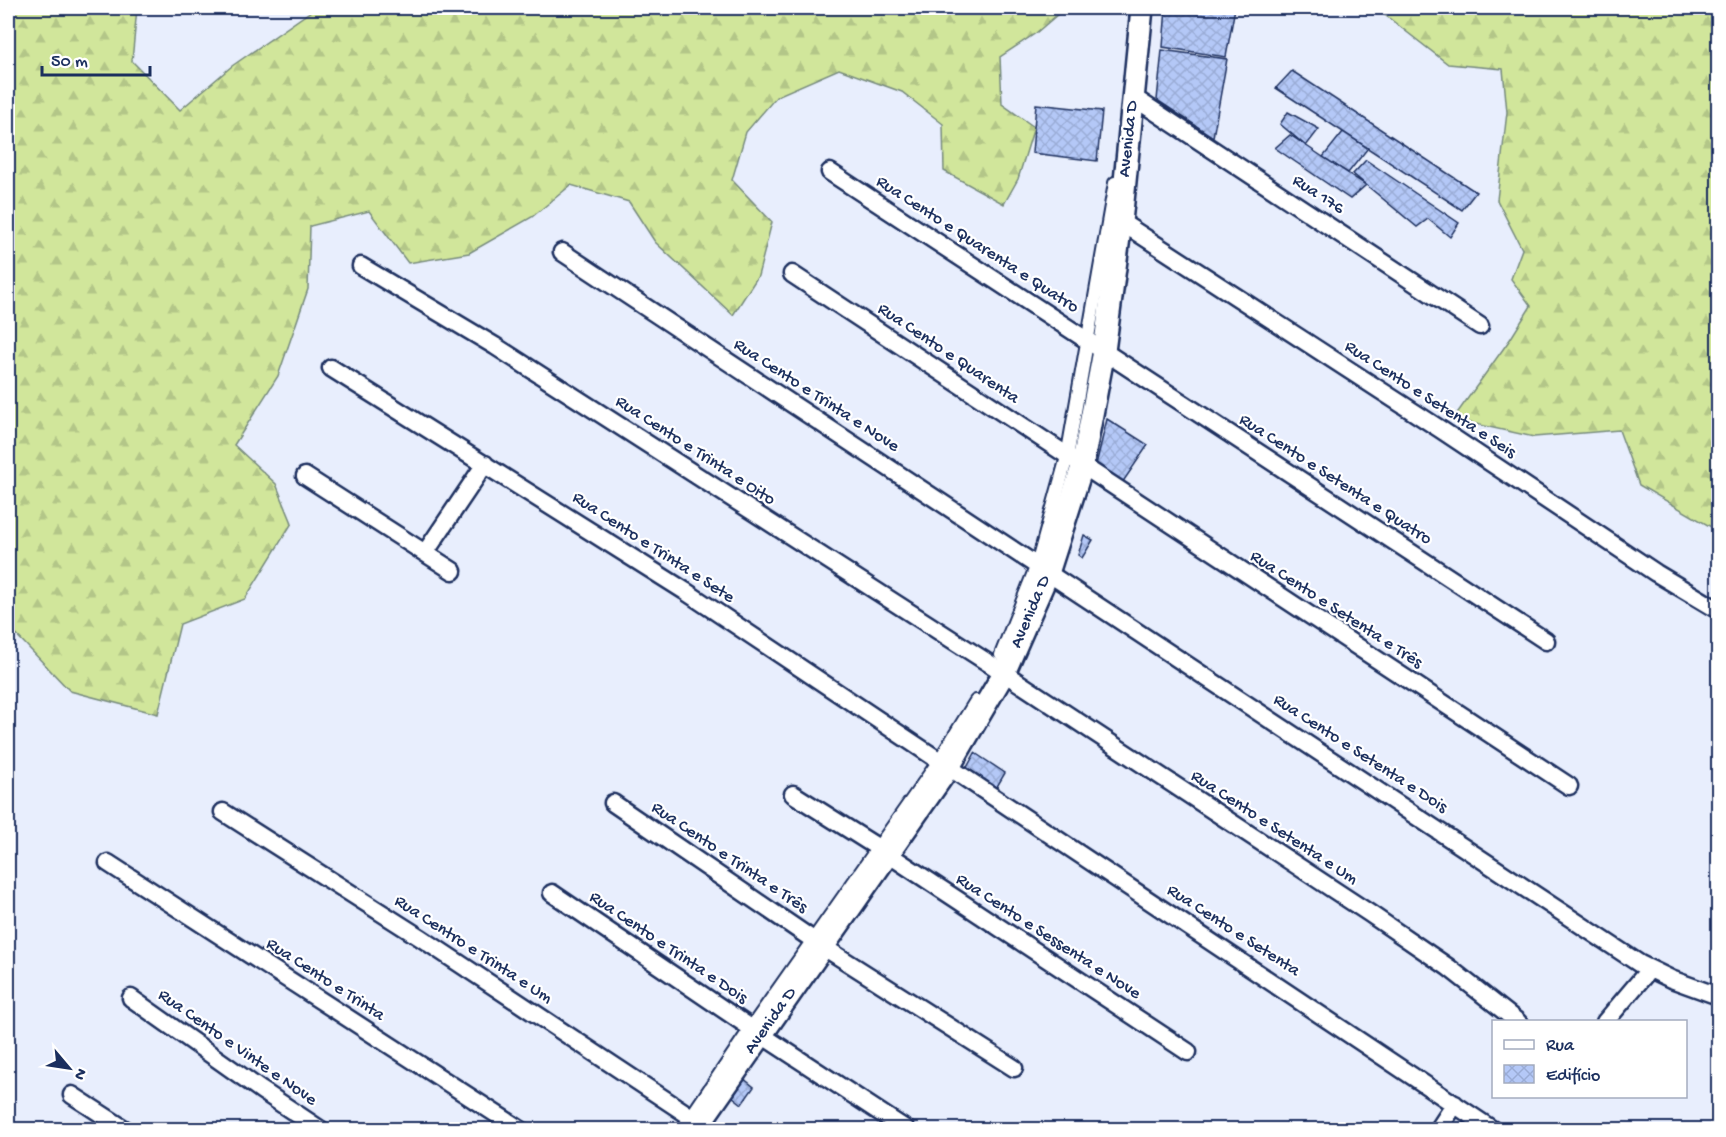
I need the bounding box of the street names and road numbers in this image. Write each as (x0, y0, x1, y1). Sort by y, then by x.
street label: Avenida D (1115, 99, 1143, 178)
street label: Rua 176 (1288, 170, 1349, 220)
street label: Rua Cento e Quarenta e Quatro (872, 171, 1082, 319)
street label: Rua Cento e Quarenta (873, 299, 1024, 410)
street label: Rua Cento e Trinta e Nove (729, 335, 903, 458)
street label: Rua Cento e Setenta e Seis (1340, 337, 1521, 464)
street label: Rua Cento e Trinta e Oito (611, 391, 779, 511)
street label: Rua Cento e Setenta e Quatro (1235, 410, 1435, 550)
street label: Rua Cento e Trinta e Sete (568, 488, 739, 609)
street label: Rua Cento e Setenta e Três (1246, 546, 1427, 674)
street label: Avenida D (1006, 572, 1056, 651)
street label: Rua Cento e Setenta e Dois (1269, 690, 1452, 819)
street label: Rua Cento e Setenta e Um (1186, 766, 1362, 890)
street label: Rua Cento e Trinta e Três (647, 798, 812, 919)
street label: Rua Cento e Sessenta e Nove (952, 869, 1145, 1005)
street label: Rua Cento e Setenta (1163, 880, 1304, 982)
street label: Rua Cento e Trinta e Dois (585, 887, 752, 1010)
street label: Rua Centro e Trinta e Um (390, 891, 556, 1009)
street label: Rua Cento e Trinta (262, 934, 389, 1027)
street label: Avenida D (740, 983, 802, 1058)
street label: Rua Cento e Vinte e Nove (153, 985, 321, 1111)

